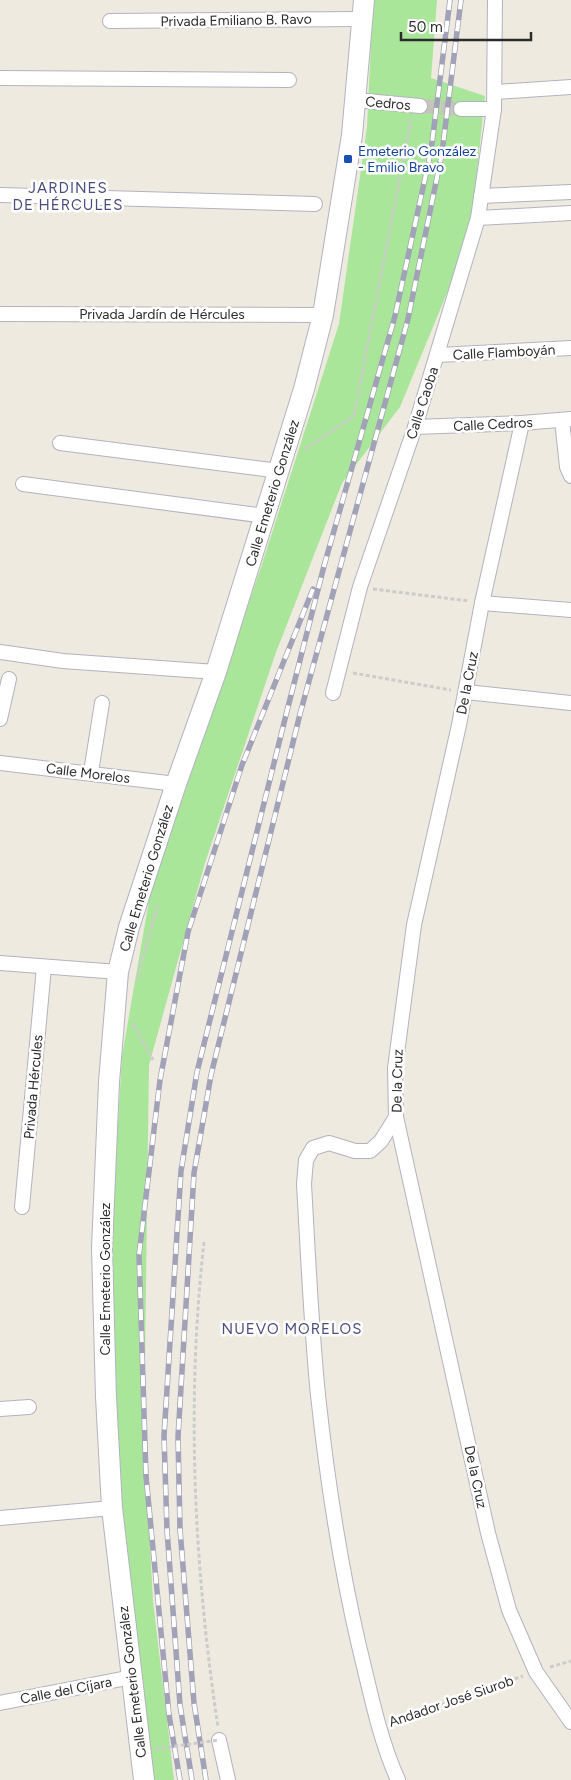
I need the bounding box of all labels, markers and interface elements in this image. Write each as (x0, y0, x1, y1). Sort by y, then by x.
scale bar (401, 10, 531, 42)
street label: Privada Emiliano B. Ravo (160, 11, 312, 30)
text: 50 m (408, 18, 443, 36)
street label: Cedros (365, 93, 411, 114)
place label: Emeterio González - Emilio Bravo (358, 143, 477, 176)
marker: Emeterio González - Emilio Bravo (342, 153, 354, 165)
district label: JARDINES DE HÉRCULES (13, 179, 123, 214)
street label: Privada Jardín de Hércules (79, 306, 245, 323)
street label: Calle Flamboyán (452, 341, 556, 364)
street label: Calle Caoba (403, 365, 442, 442)
street label: Calle Cedros (453, 414, 533, 435)
street label: Calle Emeterio González (242, 417, 303, 569)
street label: De la Cruz (453, 650, 482, 716)
street label: Calle Morelos (45, 760, 131, 787)
street label: Calle Emeterio González (116, 802, 177, 954)
street label: Privada Hércules (20, 1034, 47, 1140)
street label: De la Cruz (388, 1049, 407, 1113)
street label: Calle Emeterio González (97, 1202, 114, 1355)
district label: NUEVO MORELOS (222, 1320, 362, 1338)
street label: De la Cruz (461, 1444, 490, 1510)
street label: Calle Emeterio González (115, 1605, 150, 1759)
street label: Andador José Siurob (387, 1672, 516, 1731)
street label: Calle del Cíjara (19, 1673, 113, 1708)

